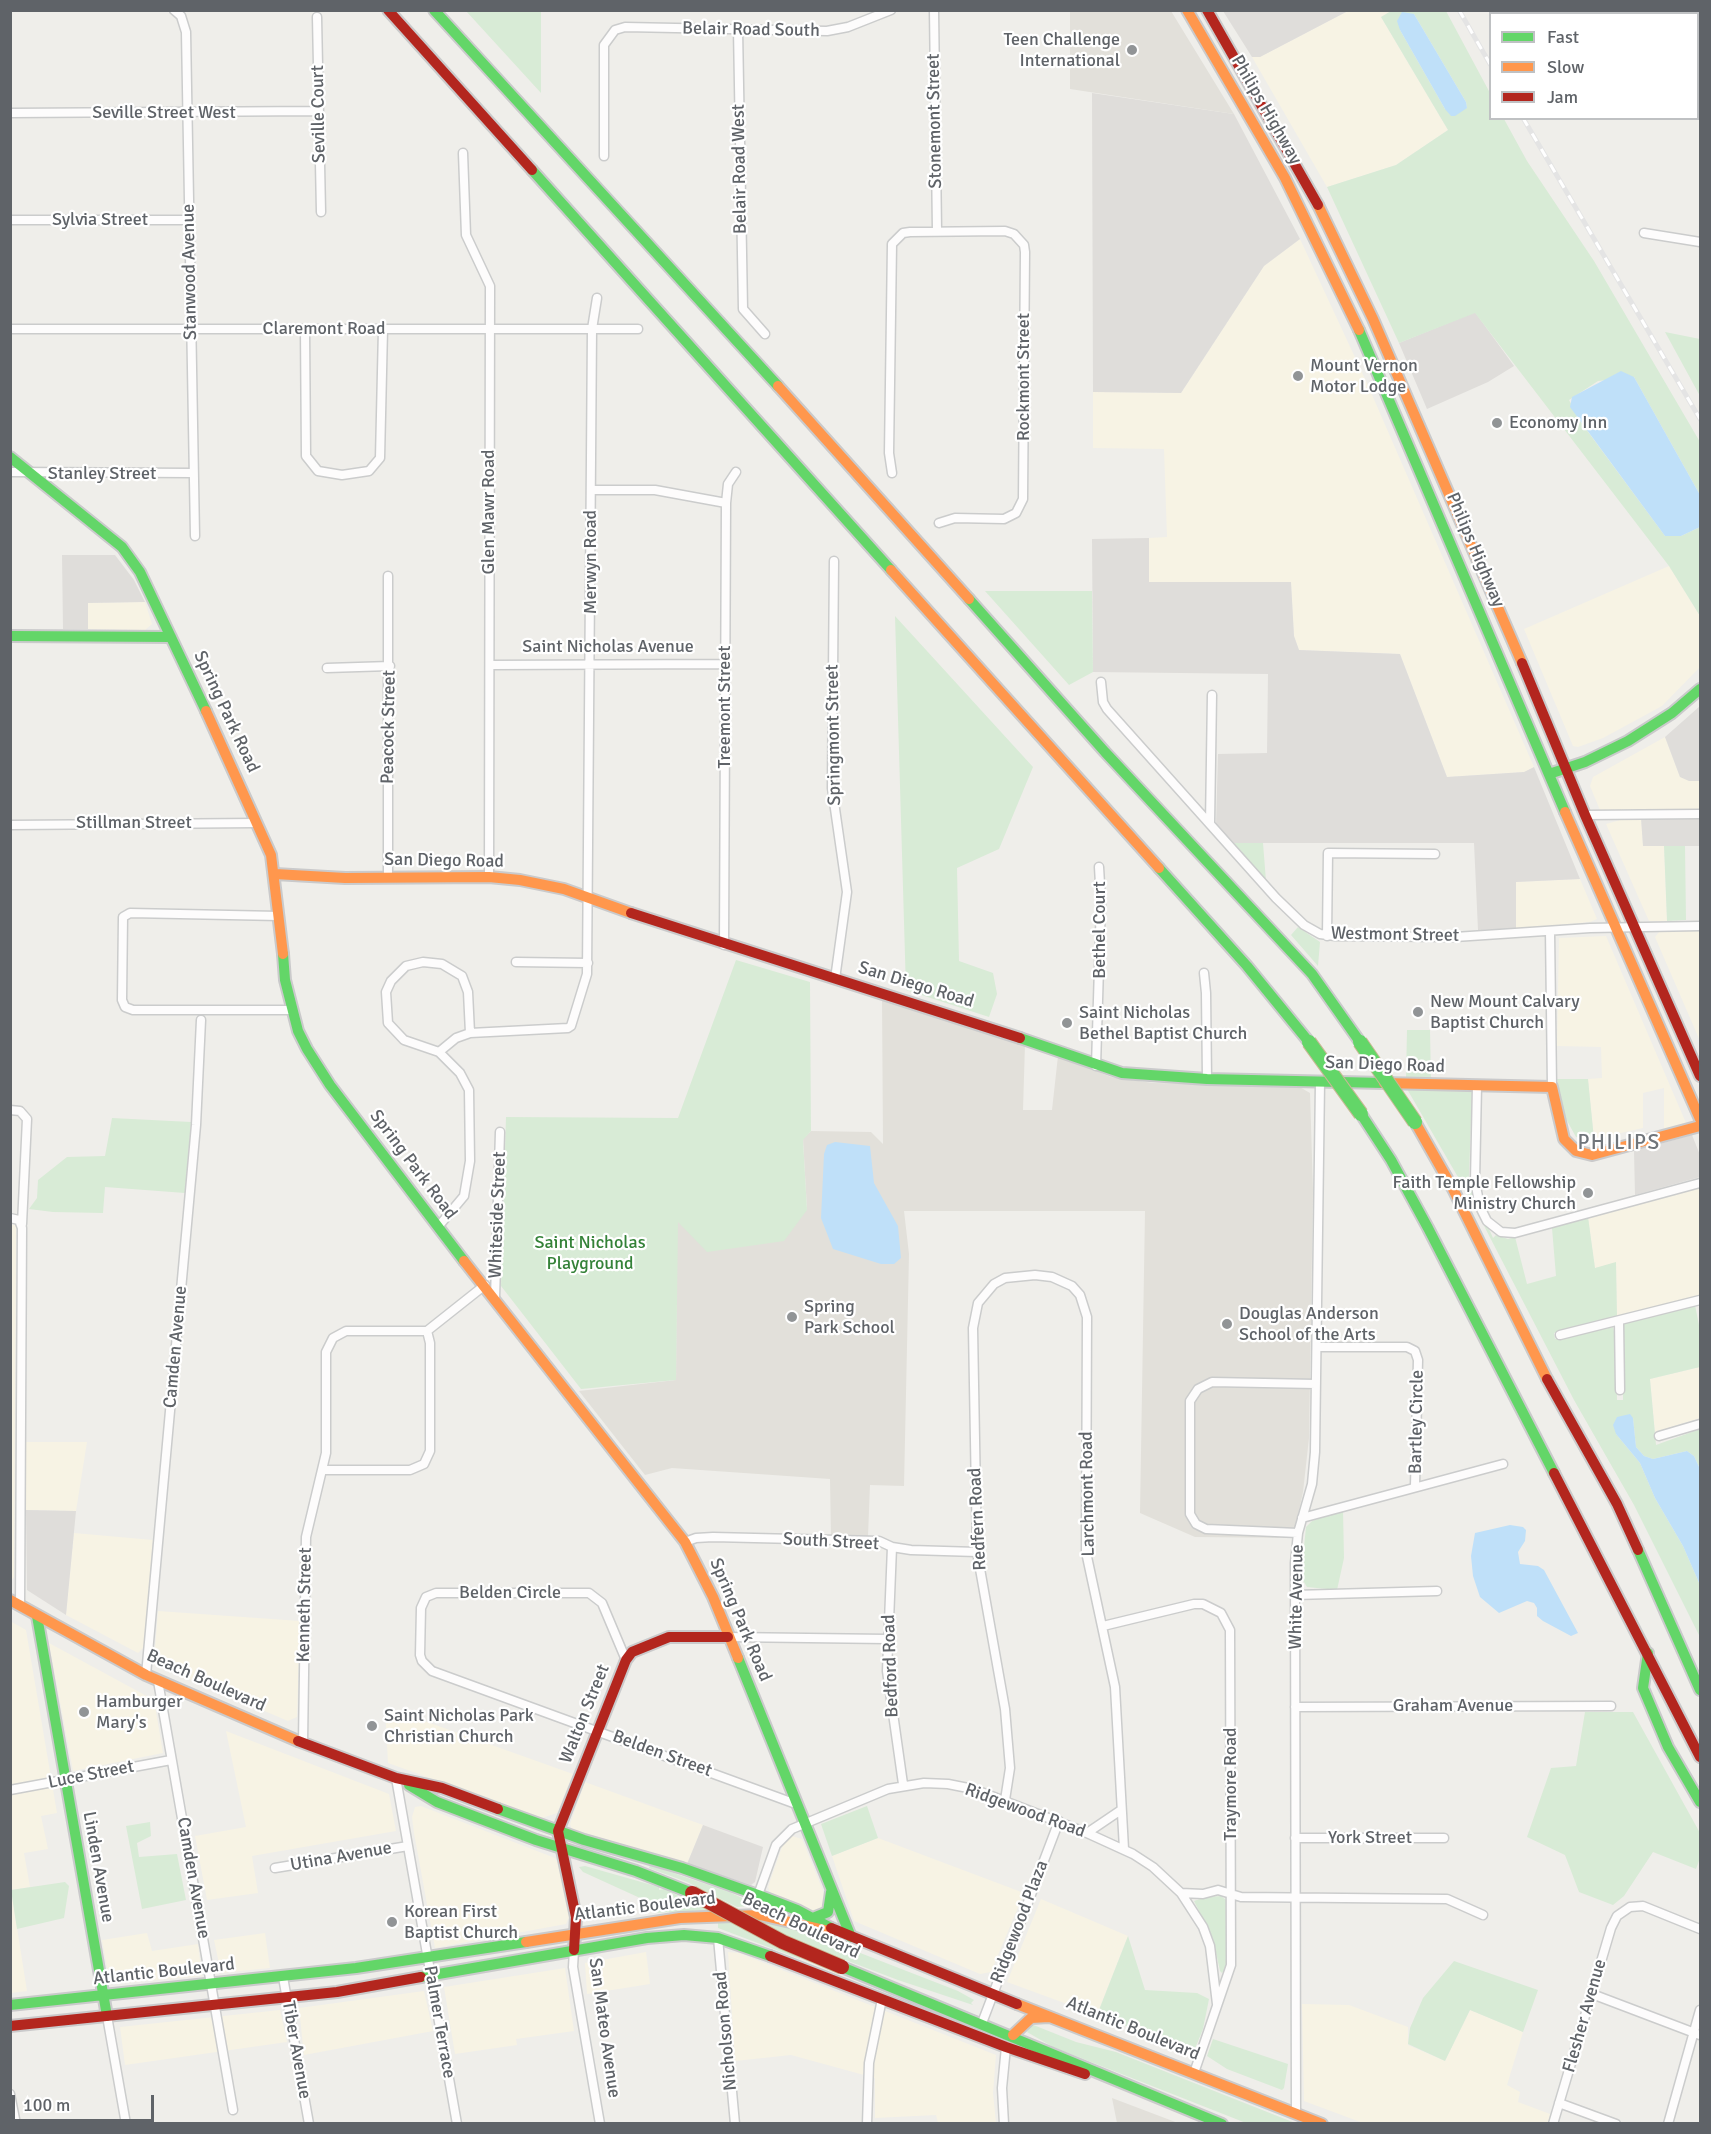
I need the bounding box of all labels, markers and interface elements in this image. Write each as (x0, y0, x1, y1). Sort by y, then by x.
legend (1489, 12, 1699, 120)
street label: Belair Road South (682, 18, 820, 42)
text: Fast (1547, 26, 1579, 48)
place label: Teen Challenge International (1004, 29, 1120, 72)
marker: Teen Challenge International (1125, 43, 1139, 57)
street label: Philips Highway (1226, 52, 1306, 168)
street label: Stonemont Street (923, 53, 947, 189)
text: Slow (1547, 56, 1584, 78)
street label: Seville Court (307, 65, 331, 163)
text: Jam (1547, 86, 1578, 108)
street label: Seville Street West (92, 102, 236, 124)
street label: Belair Road West (728, 104, 752, 234)
street label: Stanwood Avenue (178, 204, 202, 340)
street label: Sylvia Street (52, 209, 148, 231)
street label: Rockmont Street (1013, 313, 1035, 441)
street label: Claremont Road (263, 318, 385, 340)
place label: Mount Vernon Motor Lodge (1310, 355, 1418, 398)
marker: Mount Vernon Motor Lodge (1291, 369, 1305, 383)
place label: Economy Inn (1509, 412, 1607, 434)
marker: Economy Inn (1490, 416, 1504, 430)
street label: Glen Mawr Road (478, 449, 500, 575)
street label: Stanley Street (48, 463, 156, 485)
street label: Philips Highway (1441, 489, 1509, 611)
street label: Merwyn Road (580, 510, 602, 614)
street label: Saint Nicholas Avenue (522, 636, 694, 658)
street label: Treemont Street (714, 646, 736, 768)
street label: Spring Park Road (188, 648, 264, 776)
street label: Springmont Street (822, 664, 846, 806)
street label: Peacock Street (377, 670, 401, 784)
street label: Stillman Street (76, 812, 192, 834)
street label: San Diego Road (384, 849, 504, 873)
street label: Bethel Court (1089, 881, 1111, 979)
street label: Westmont Street (1331, 923, 1459, 947)
street label: San Diego Road (856, 957, 976, 1013)
place label: New Mount Calvary Baptist Church (1430, 991, 1580, 1034)
place label: Saint Nicholas Bethel Baptist Church (1079, 1002, 1247, 1044)
marker: New Mount Calvary Baptist Church (1411, 1005, 1425, 1019)
marker: Saint Nicholas Bethel Baptist Church (1060, 1016, 1074, 1030)
street label: San Diego Road (1325, 1052, 1445, 1078)
street label: Spring Park Road (365, 1106, 461, 1224)
district label: PHILIPS (1577, 1130, 1661, 1156)
street label: Whiteside Street (485, 1151, 511, 1279)
place label: Faith Temple Fellowship Ministry Church (1393, 1172, 1576, 1214)
marker: Faith Temple Fellowship Ministry Church (1581, 1186, 1595, 1200)
park label: Saint Nicholas Playground (534, 1232, 646, 1274)
street label: Camden Avenue (160, 1285, 192, 1409)
place label: Spring Park School (804, 1296, 895, 1338)
place label: Douglas Anderson School of the Arts (1239, 1303, 1379, 1346)
marker: Spring Park School (785, 1310, 799, 1324)
marker: Douglas Anderson School of the Arts (1220, 1317, 1234, 1331)
street label: Bartley Circle (1405, 1370, 1429, 1474)
street label: Larchmont Road (1076, 1431, 1100, 1557)
street label: Redfern Road (965, 1467, 991, 1571)
street label: South Street (782, 1529, 880, 1555)
street label: White Avenue (1285, 1544, 1309, 1650)
street label: Kenneth Street (293, 1547, 317, 1663)
street label: Spring Park Road (704, 1555, 776, 1685)
street label: Belden Circle (459, 1582, 561, 1604)
street label: Bedford Road (878, 1614, 904, 1718)
street label: Beach Boulevard (143, 1645, 269, 1717)
street label: Walton Street (555, 1661, 615, 1767)
place label: Hamburger Mary's (96, 1691, 183, 1734)
street label: Graham Avenue (1393, 1695, 1513, 1717)
marker: Hamburger Mary's (77, 1705, 91, 1719)
place label: Saint Nicholas Park Christian Church (384, 1705, 534, 1748)
marker: Saint Nicholas Park Christian Church (365, 1719, 379, 1733)
street label: Belden Street (609, 1726, 715, 1782)
street label: Traymore Road (1220, 1727, 1242, 1841)
street label: Luce Street (46, 1756, 136, 1794)
street label: Ridgewood Road (962, 1779, 1088, 1843)
street label: Linden Avenue (78, 1810, 118, 1924)
street label: Camden Avenue (172, 1816, 214, 1940)
street label: York Street (1328, 1827, 1412, 1849)
street label: Utina Avenue (289, 1837, 393, 1877)
street label: Ridgewood Plaza (987, 1857, 1053, 1987)
street label: Atlantic Boulevard (573, 1888, 717, 1926)
street label: Beach Boulevard (739, 1888, 863, 1964)
place label: Korean First Baptist Church (404, 1901, 518, 1944)
marker: Korean First Baptist Church (385, 1915, 399, 1929)
street label: Atlantic Boulevard (92, 1954, 236, 1990)
street label: San Mateo Avenue (583, 1957, 625, 2099)
street label: Flesher Avenue (1558, 1957, 1612, 2075)
street label: Palmer Terrace (418, 1964, 460, 2080)
street label: Nicholson Road (710, 1970, 742, 2092)
street label: Atlantic Boulevard (1063, 1992, 1203, 2066)
street label: Tiber Avenue (277, 1999, 315, 2101)
scale bar (15, 2083, 158, 2121)
text: 100 m (23, 2094, 70, 2116)

